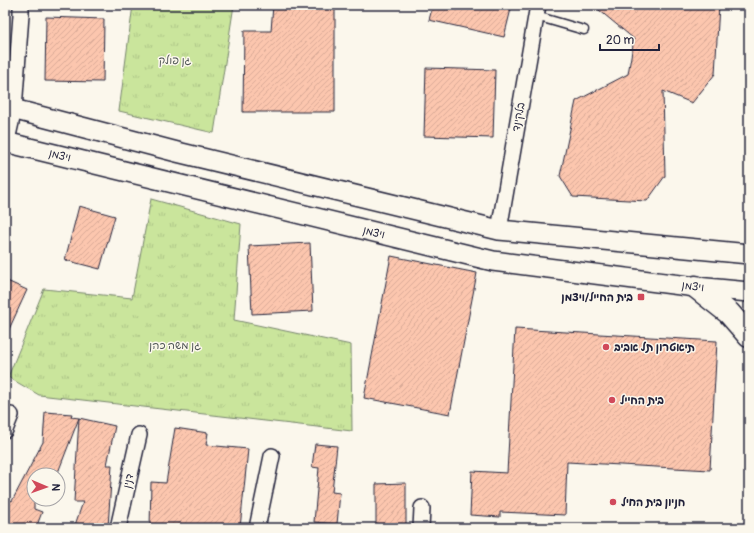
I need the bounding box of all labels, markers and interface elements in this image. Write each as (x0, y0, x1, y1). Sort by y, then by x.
scale bar (600, 26, 659, 52)
text: 20 m (606, 33, 635, 48)
park label: גן פולק (159, 54, 192, 67)
street label: בלקינד (510, 101, 527, 133)
street label: ויצמן (47, 146, 72, 165)
street label: ויצמן (361, 223, 386, 242)
street label: ויצמן (681, 279, 705, 294)
place label: בית החייל/ויצמן (561, 291, 633, 304)
marker: בית החייל/ויצמן (636, 292, 646, 302)
park label: גן משה כהן (149, 339, 201, 352)
place label: תיאטרון תל אביב (614, 341, 695, 354)
marker: תיאטרון תל אביב (601, 342, 611, 352)
place label: בית החייל (620, 394, 664, 407)
marker: בית החייל (607, 395, 617, 405)
north arrow (26, 467, 66, 507)
street label: דנין (121, 472, 136, 490)
text: N (49, 483, 62, 492)
place label: חניון בית החיל (621, 496, 685, 509)
marker: חניון בית החיל (608, 497, 618, 507)

